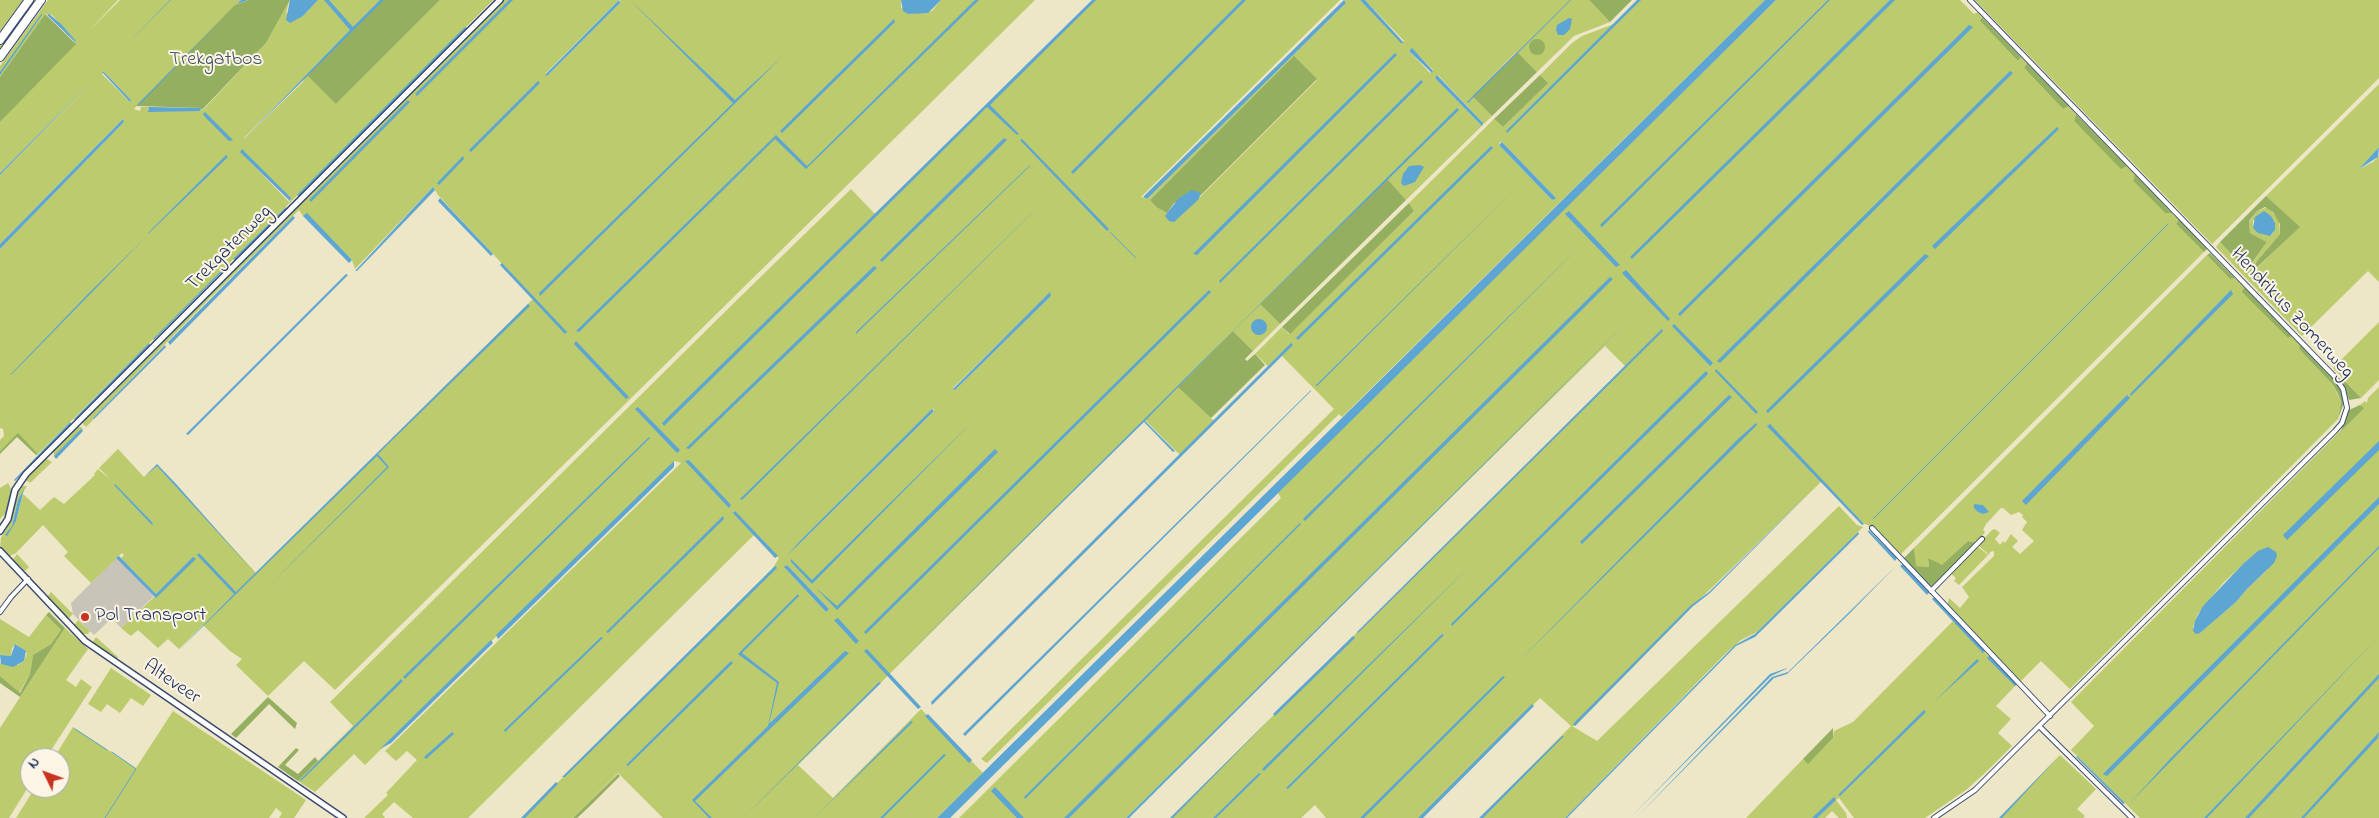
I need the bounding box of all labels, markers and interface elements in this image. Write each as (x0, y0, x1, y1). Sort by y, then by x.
park label: Trekgatbos (169, 49, 263, 73)
street label: Trekgatenweg (182, 201, 278, 297)
street label: Hendrikus Zomerweg (2224, 244, 2358, 384)
place label: Pol Transport (95, 605, 206, 629)
marker: Pol Transport (79, 611, 91, 623)
street label: Alteveer (138, 655, 204, 711)
north arrow (20, 748, 70, 798)
text: N (23, 753, 45, 774)

